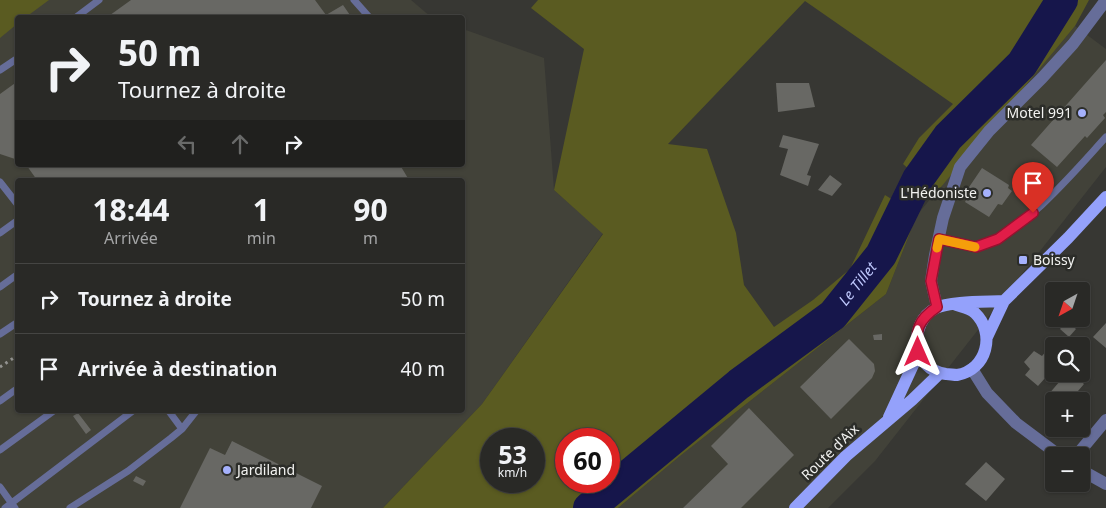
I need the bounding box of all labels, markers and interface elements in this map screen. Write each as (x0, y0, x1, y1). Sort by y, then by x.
text: 50 m (118, 29, 201, 76)
icon: right (35, 35, 100, 100)
text: Tournez à droite (118, 74, 286, 104)
place label: Motel 991 (1007, 103, 1072, 122)
marker: Motel 991 (1076, 107, 1088, 119)
icon: left (173, 130, 201, 158)
icon: ahead (226, 130, 254, 158)
icon: right (279, 130, 307, 158)
pin (1012, 162, 1054, 213)
icon: arrive (1019, 169, 1047, 197)
place label: L'Hédoniste (900, 183, 977, 202)
marker: L'Hédoniste (981, 187, 993, 199)
text: 18:44 (92, 189, 169, 230)
text: 1 (253, 189, 270, 230)
text: 90 (353, 189, 388, 230)
text: Arrivée (104, 227, 158, 249)
text: min (247, 227, 276, 249)
text: m (363, 227, 378, 249)
place label: Boissy (1033, 250, 1076, 269)
marker: Boissy (1017, 254, 1029, 266)
water label: Le Tillet (834, 257, 881, 309)
north arrow (1045, 282, 1090, 328)
map controls (1045, 282, 1090, 492)
icon: right (35, 285, 63, 313)
text: Tournez à droite (78, 286, 232, 312)
text: 50 m (401, 286, 445, 312)
position arrow (891, 325, 943, 377)
button: search (1045, 337, 1090, 382)
icon: arrive (35, 355, 63, 383)
text: Arrivée à destination (78, 356, 277, 382)
text: 40 m (401, 356, 445, 382)
button: + (1045, 392, 1090, 437)
street label: Route d'Aix (797, 419, 863, 484)
speed limit sign: 60 (555, 428, 620, 493)
text: 53 (498, 437, 527, 471)
button: − (1045, 447, 1090, 492)
place label: Jardiland (235, 460, 295, 479)
marker: Jardiland (221, 464, 233, 476)
text: km/h (498, 464, 527, 481)

